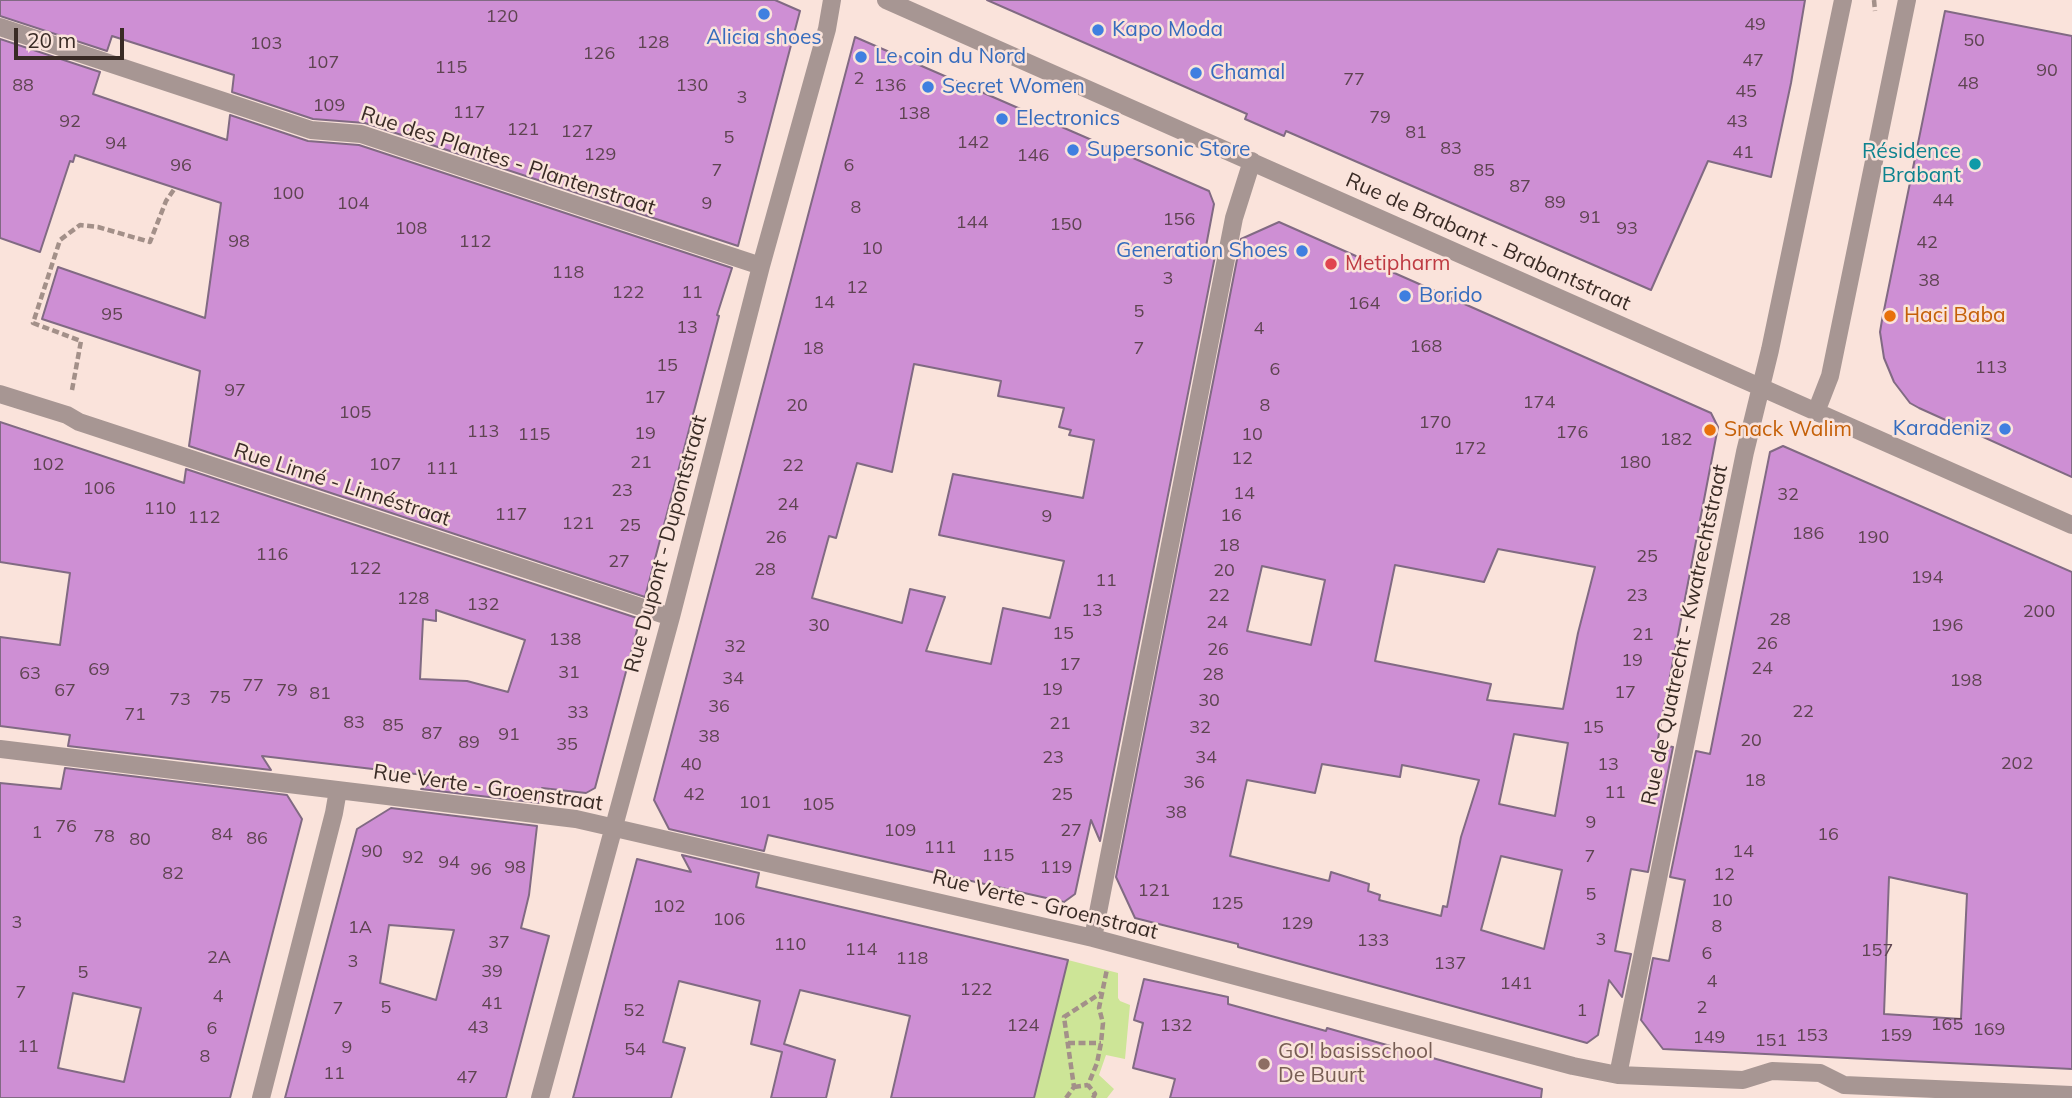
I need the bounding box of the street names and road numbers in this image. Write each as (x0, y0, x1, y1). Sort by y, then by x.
street label: Rue des Plantes - Plantenstraat (357, 101, 659, 221)
street label: Rue de Brabant - Brabantstraat (1342, 168, 1634, 316)
street label: Rue Dupont - Dupontstraat (619, 413, 713, 675)
street label: Rue Linné - Linnéstraat (231, 438, 453, 532)
street label: Rue de Quatrecht - Kwatrechtstraat (1637, 462, 1733, 808)
street label: Rue Verte - Groenstraat (372, 759, 604, 817)
street label: Rue Verte - Groenstraat (930, 865, 1160, 945)

